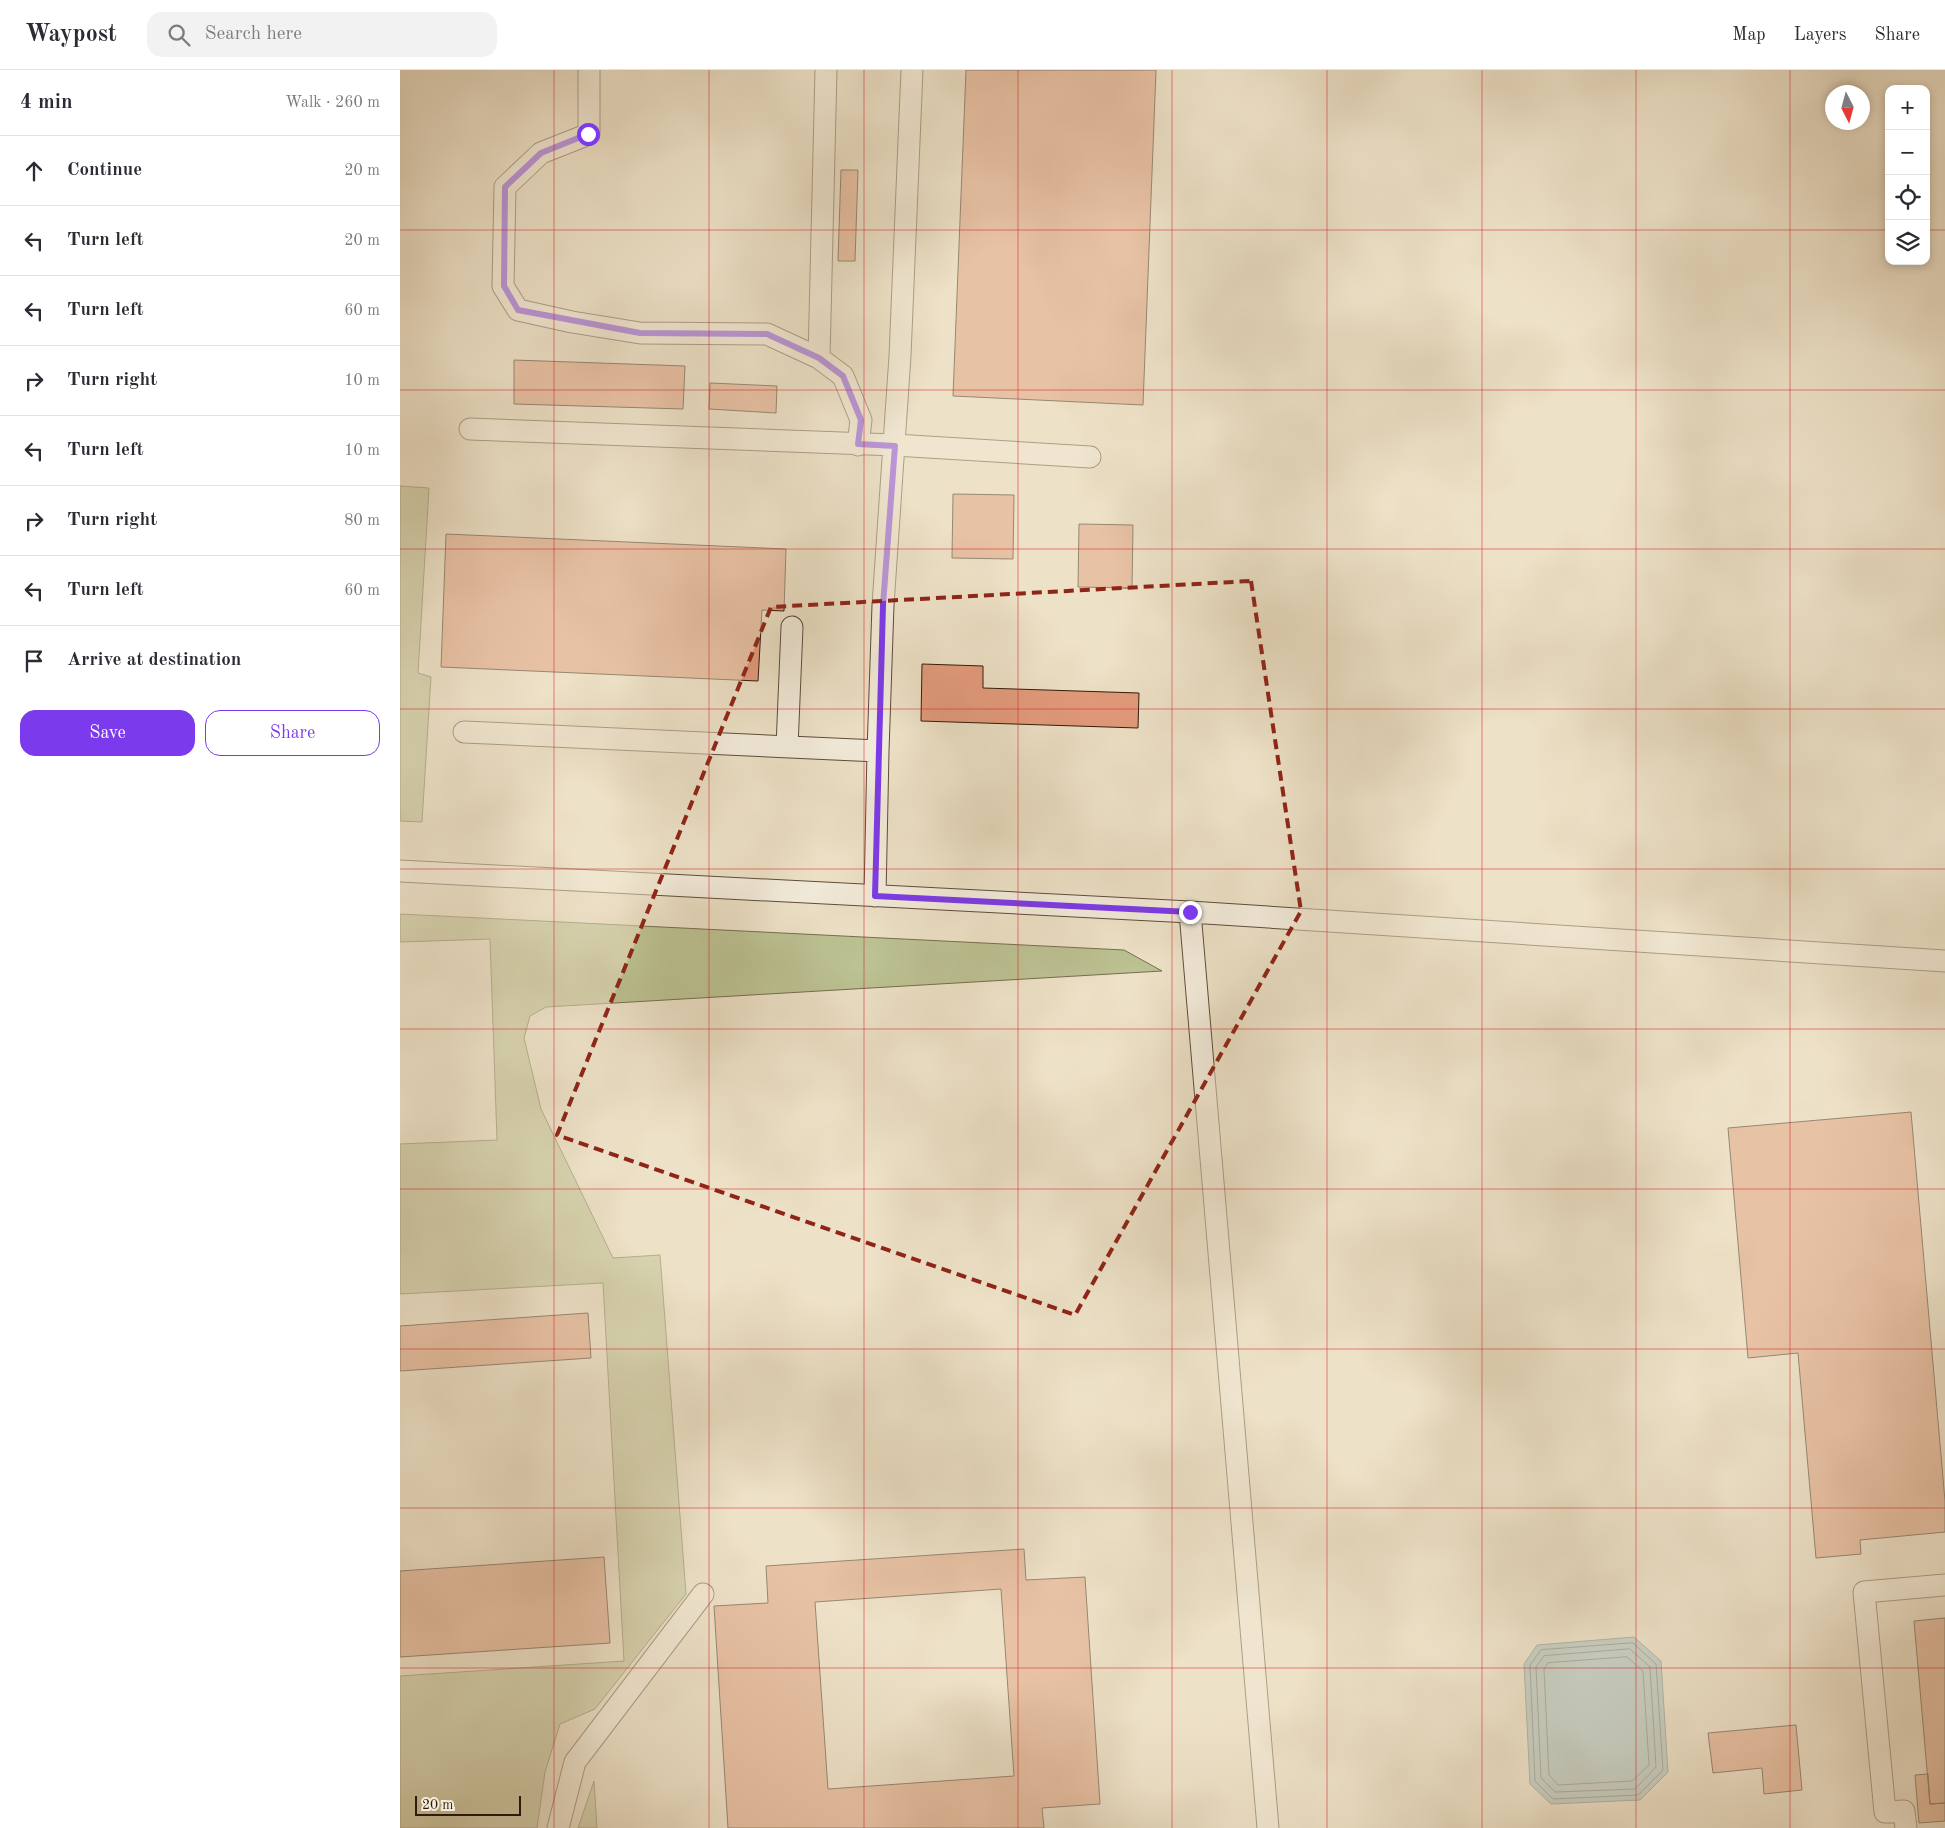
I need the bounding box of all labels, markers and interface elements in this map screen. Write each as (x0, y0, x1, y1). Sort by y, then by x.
search box (147, 12, 497, 57)
icon: search (165, 21, 193, 49)
text: Waypost (25, 23, 117, 47)
text: Search here (205, 25, 302, 44)
text: Map (1732, 26, 1766, 44)
text: Layers (1794, 26, 1846, 44)
text: Share (1874, 26, 1920, 44)
north arrow (1825, 85, 1870, 130)
map controls (1885, 85, 1930, 265)
button: + (1885, 85, 1930, 130)
text: 4 min (20, 92, 73, 113)
text: Walk · 260 m (285, 95, 380, 111)
route start (577, 123, 600, 146)
button: − (1885, 130, 1930, 175)
icon: ahead (20, 157, 48, 185)
text: Continue (67, 161, 142, 180)
text: 20 m (344, 163, 380, 179)
button: locate (1885, 175, 1930, 220)
button: layers (1885, 220, 1930, 265)
icon: left (20, 227, 48, 255)
text: Turn left (67, 231, 144, 250)
text: 20 m (344, 233, 380, 249)
icon: left (20, 297, 48, 325)
text: Turn left (67, 301, 144, 320)
text: 60 m (344, 303, 380, 319)
icon: right (20, 367, 48, 395)
text: Turn right (67, 371, 157, 390)
text: 10 m (344, 373, 380, 389)
icon: left (20, 437, 48, 465)
text: Turn left (67, 441, 144, 460)
text: 10 m (344, 443, 380, 459)
icon: right (20, 507, 48, 535)
text: Turn right (67, 511, 157, 530)
text: 80 m (344, 513, 380, 529)
icon: left (20, 577, 48, 605)
text: Turn left (67, 581, 144, 600)
text: 60 m (344, 583, 380, 599)
icon: arrive (20, 647, 48, 675)
text: Arrive at destination (67, 651, 241, 670)
button: Save (20, 710, 195, 756)
button: Share (205, 710, 380, 756)
route end (1179, 901, 1202, 924)
scale bar (415, 1793, 521, 1816)
text: 20 m (422, 1798, 453, 1812)

